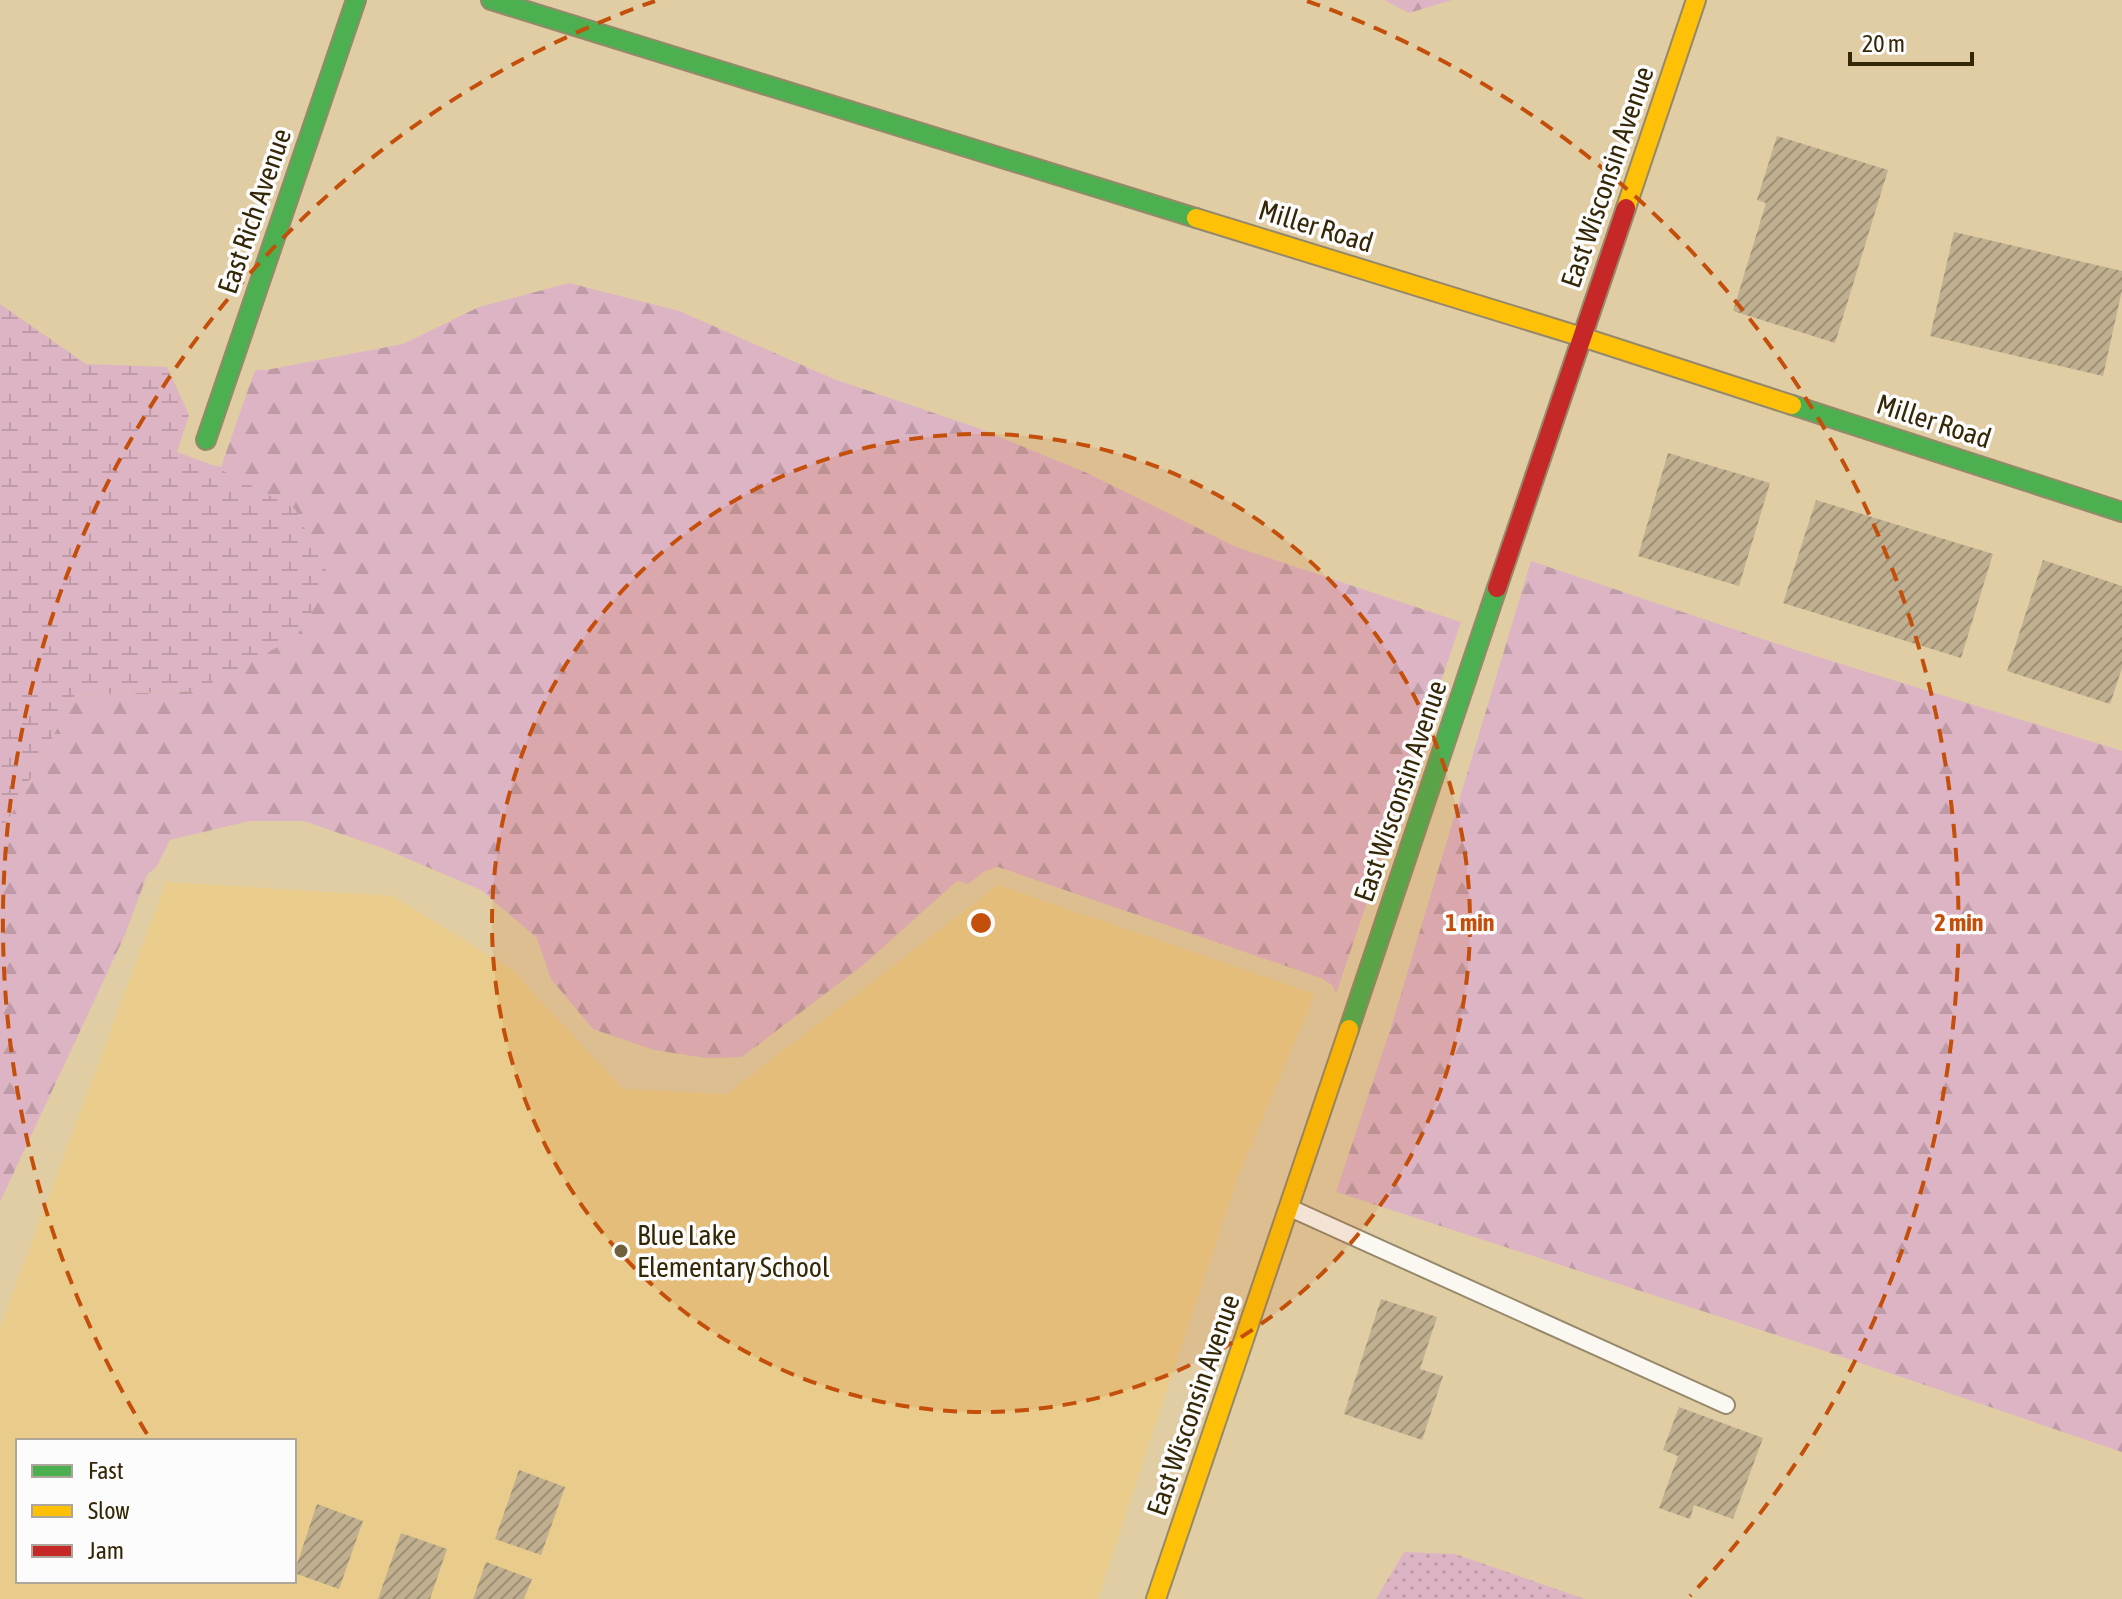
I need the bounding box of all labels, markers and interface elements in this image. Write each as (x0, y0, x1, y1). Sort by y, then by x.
scale bar (1850, 16, 1972, 66)
text: 20 m (1862, 30, 1905, 57)
street label: East Wisconsin Avenue (1554, 62, 1660, 292)
street label: East Rich Avenue (211, 124, 297, 298)
street label: Miller Road (1255, 193, 1377, 259)
street label: Miller Road (1873, 388, 1995, 454)
street label: East Wisconsin Avenue (1347, 676, 1453, 906)
centre of rings (967, 909, 995, 937)
text: 1 min (1445, 909, 1495, 936)
text: 2 min (1934, 909, 1984, 936)
place label: Blue Lake Elementary School (637, 1219, 830, 1283)
marker: Blue Lake Elementary School (612, 1242, 630, 1260)
street label: East Wisconsin Avenue (1140, 1290, 1246, 1520)
legend (16, 1439, 296, 1583)
text: Fast (88, 1457, 124, 1484)
text: Slow (88, 1497, 130, 1524)
text: Jam (88, 1537, 124, 1564)

